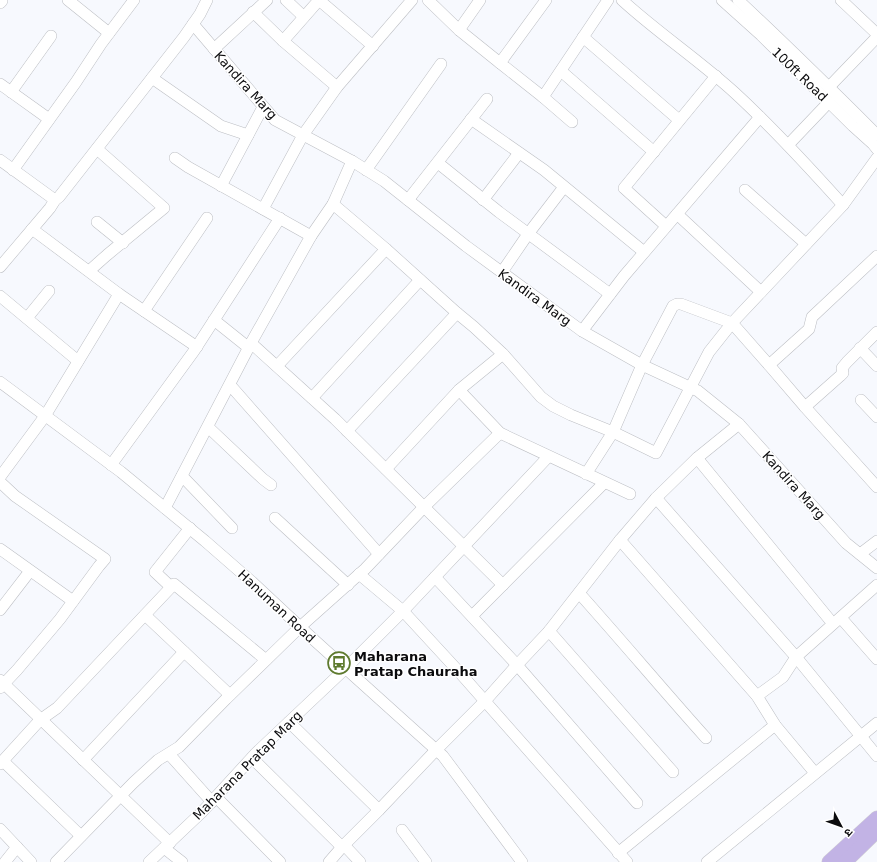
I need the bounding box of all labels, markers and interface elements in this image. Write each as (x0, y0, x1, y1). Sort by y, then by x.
street label: 100ft Road (769, 44, 830, 104)
street label: Kandira Marg (211, 48, 280, 122)
street label: Kandira Marg (495, 266, 574, 329)
street label: Kandira Marg (759, 448, 828, 522)
street label: Hanuman Road (235, 567, 318, 646)
place label: Maharana Pratap Chauraha (354, 649, 478, 679)
bus stop icon: Maharana Pratap Chauraha (326, 650, 352, 676)
street label: Maharana Pratap Marg (190, 708, 305, 823)
north arrow (821, 806, 861, 846)
text: उ (841, 826, 855, 839)

